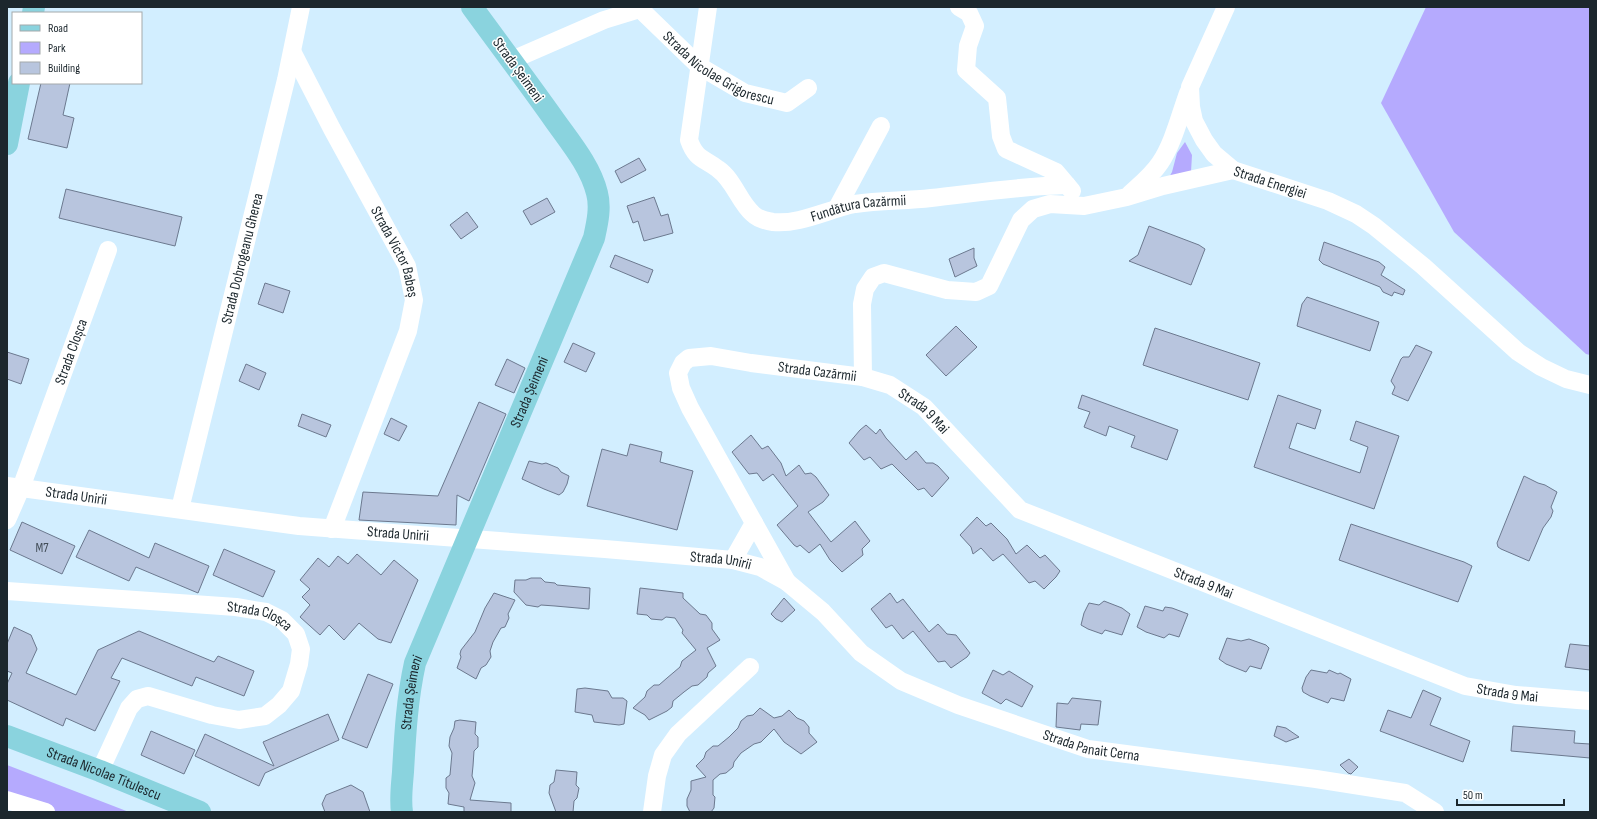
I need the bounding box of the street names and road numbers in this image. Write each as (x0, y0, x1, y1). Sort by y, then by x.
street label: Strada Nicolae Grigorescu (659, 27, 776, 109)
street label: Strada Șeimeni (488, 34, 548, 106)
street label: Strada Energiei (1231, 161, 1309, 203)
street label: Fundătura Cazărmii (808, 190, 907, 226)
street label: Strada Dobrogeanu Gherea (217, 191, 267, 326)
street label: Strada Victor Babeș (367, 203, 423, 299)
street label: Strada Cloșca (50, 316, 92, 387)
street label: Strada Șeimeni (506, 353, 553, 430)
street label: Strada Cazărmii (777, 357, 858, 386)
street label: Strada 9 Mai (895, 383, 954, 438)
street label: Strada Unirii (44, 482, 108, 509)
street label: Strada Unirii (366, 522, 430, 545)
street label: Strada Unirii (689, 547, 754, 574)
street label: Strada 9 Mai (1171, 562, 1236, 603)
street label: Strada Cloșca (227, 597, 297, 635)
street label: Strada Șeimeni (396, 652, 427, 731)
street label: Strada 9 Mai (1475, 679, 1539, 706)
street label: Strada Panait Cerna (1040, 725, 1141, 765)
street label: Strada Nicolae Titulescu (44, 742, 164, 805)

